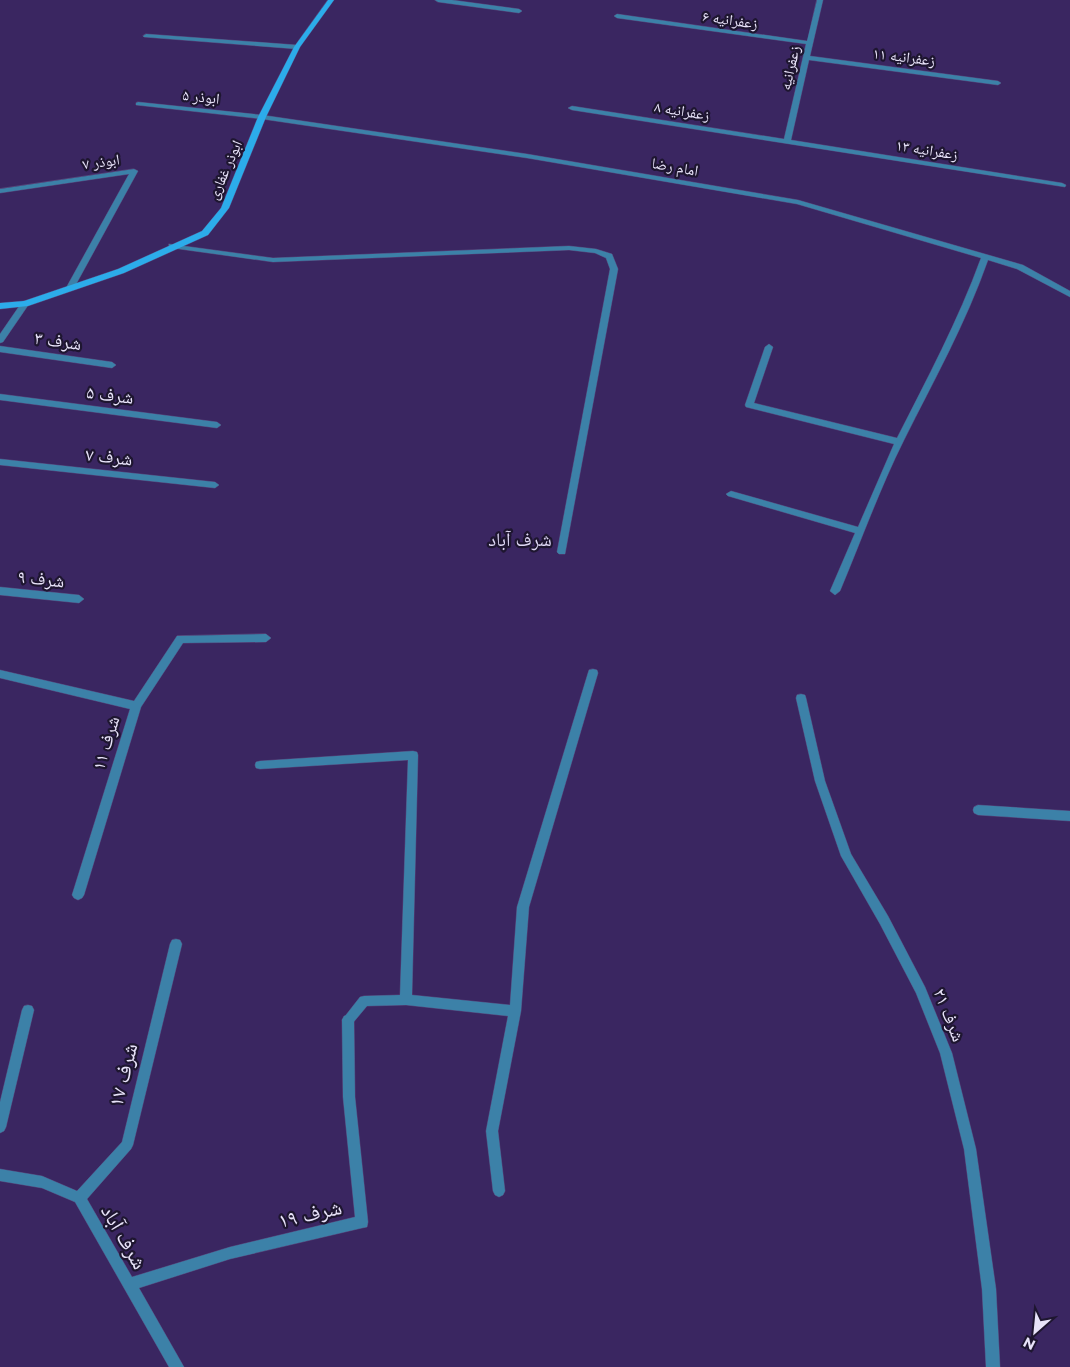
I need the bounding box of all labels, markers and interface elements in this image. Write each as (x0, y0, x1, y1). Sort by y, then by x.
street label: زعفرانیه ۶ (701, 6, 759, 33)
street label: زعفرانیه ۱۱ (872, 43, 936, 70)
street label: زعفرانیه (775, 44, 804, 92)
street label: ابوذر ۵ (181, 85, 221, 108)
street label: زعفرانیه ۸ (653, 97, 711, 124)
street label: زعفرانیه ۱۳ (895, 135, 960, 164)
street label: ابوذر غفاری (203, 137, 247, 203)
street label: ابوذر ۷ (81, 149, 121, 174)
street label: امام رضا (650, 153, 700, 181)
street label: شرف ۳ (33, 327, 83, 355)
street label: شرف ۵ (85, 381, 135, 409)
street label: شرف ۷ (84, 444, 134, 470)
district label: شرف آباد (488, 528, 552, 551)
street label: شرف ۹ (16, 566, 66, 592)
street label: شرف ۱۱ (87, 713, 125, 773)
street label: شرف ۲۱ (928, 985, 970, 1045)
street label: شرف ۱۷ (103, 1041, 142, 1109)
street label: شرف ۱۹ (276, 1194, 344, 1233)
street label: شرف آباد (96, 1200, 153, 1273)
north arrow (1010, 1307, 1060, 1357)
text: N (1020, 1333, 1038, 1354)

